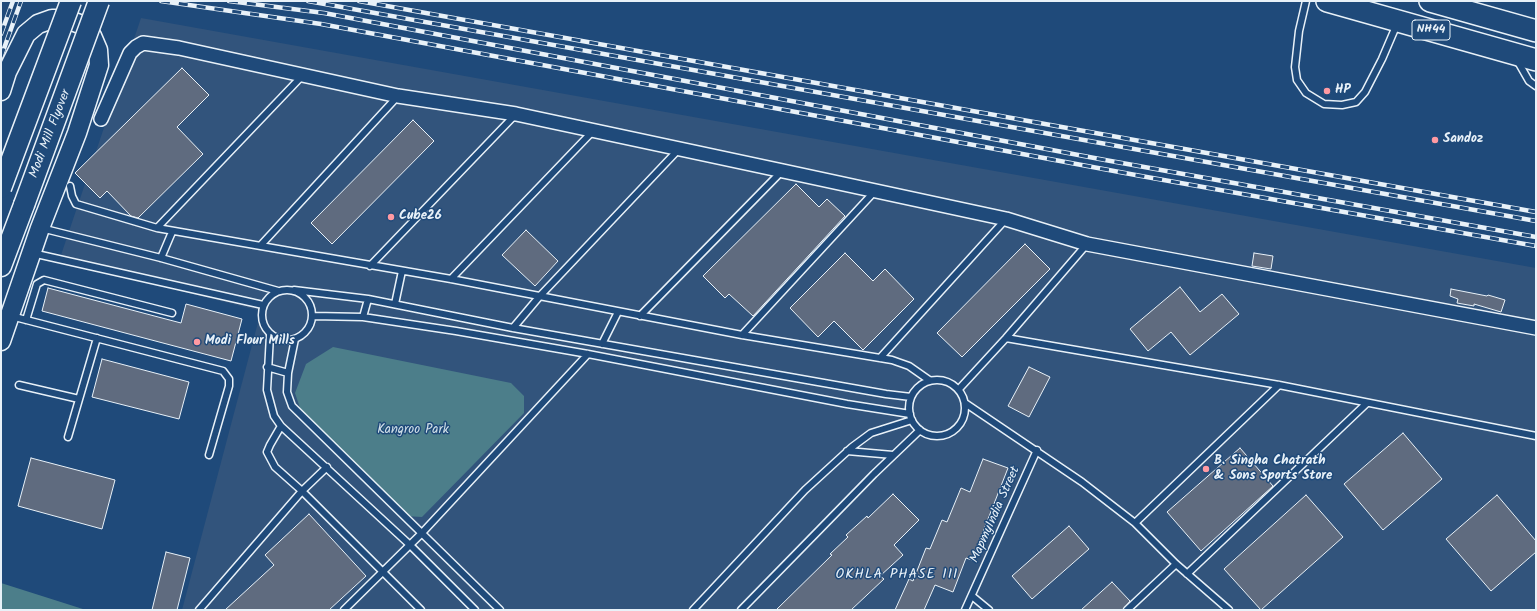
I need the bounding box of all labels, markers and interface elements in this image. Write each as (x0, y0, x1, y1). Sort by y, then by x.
road number: NH44 (1412, 20, 1450, 40)
place label: HP (1335, 83, 1351, 99)
marker: HP (1322, 86, 1332, 96)
street label: Modi Mill Flyover (27, 88, 75, 180)
place label: Sandoz (1443, 132, 1483, 148)
marker: Sandoz (1430, 135, 1440, 145)
place label: Cube26 (399, 209, 442, 225)
marker: Cube26 (386, 212, 396, 222)
place label: Modi Flour Mills (205, 334, 295, 350)
marker: Modi Flour Mills (192, 337, 202, 347)
park label: Kangroo Park (377, 423, 449, 439)
place label: B. Singha Chatrath & Sons Sports Store (1214, 454, 1332, 485)
street label: MapmyIndia Street (968, 464, 1024, 566)
marker: B. Singha Chatrath & Sons Sports Store (1201, 464, 1211, 474)
district label: OKHLA PHASE III (836, 568, 958, 584)

